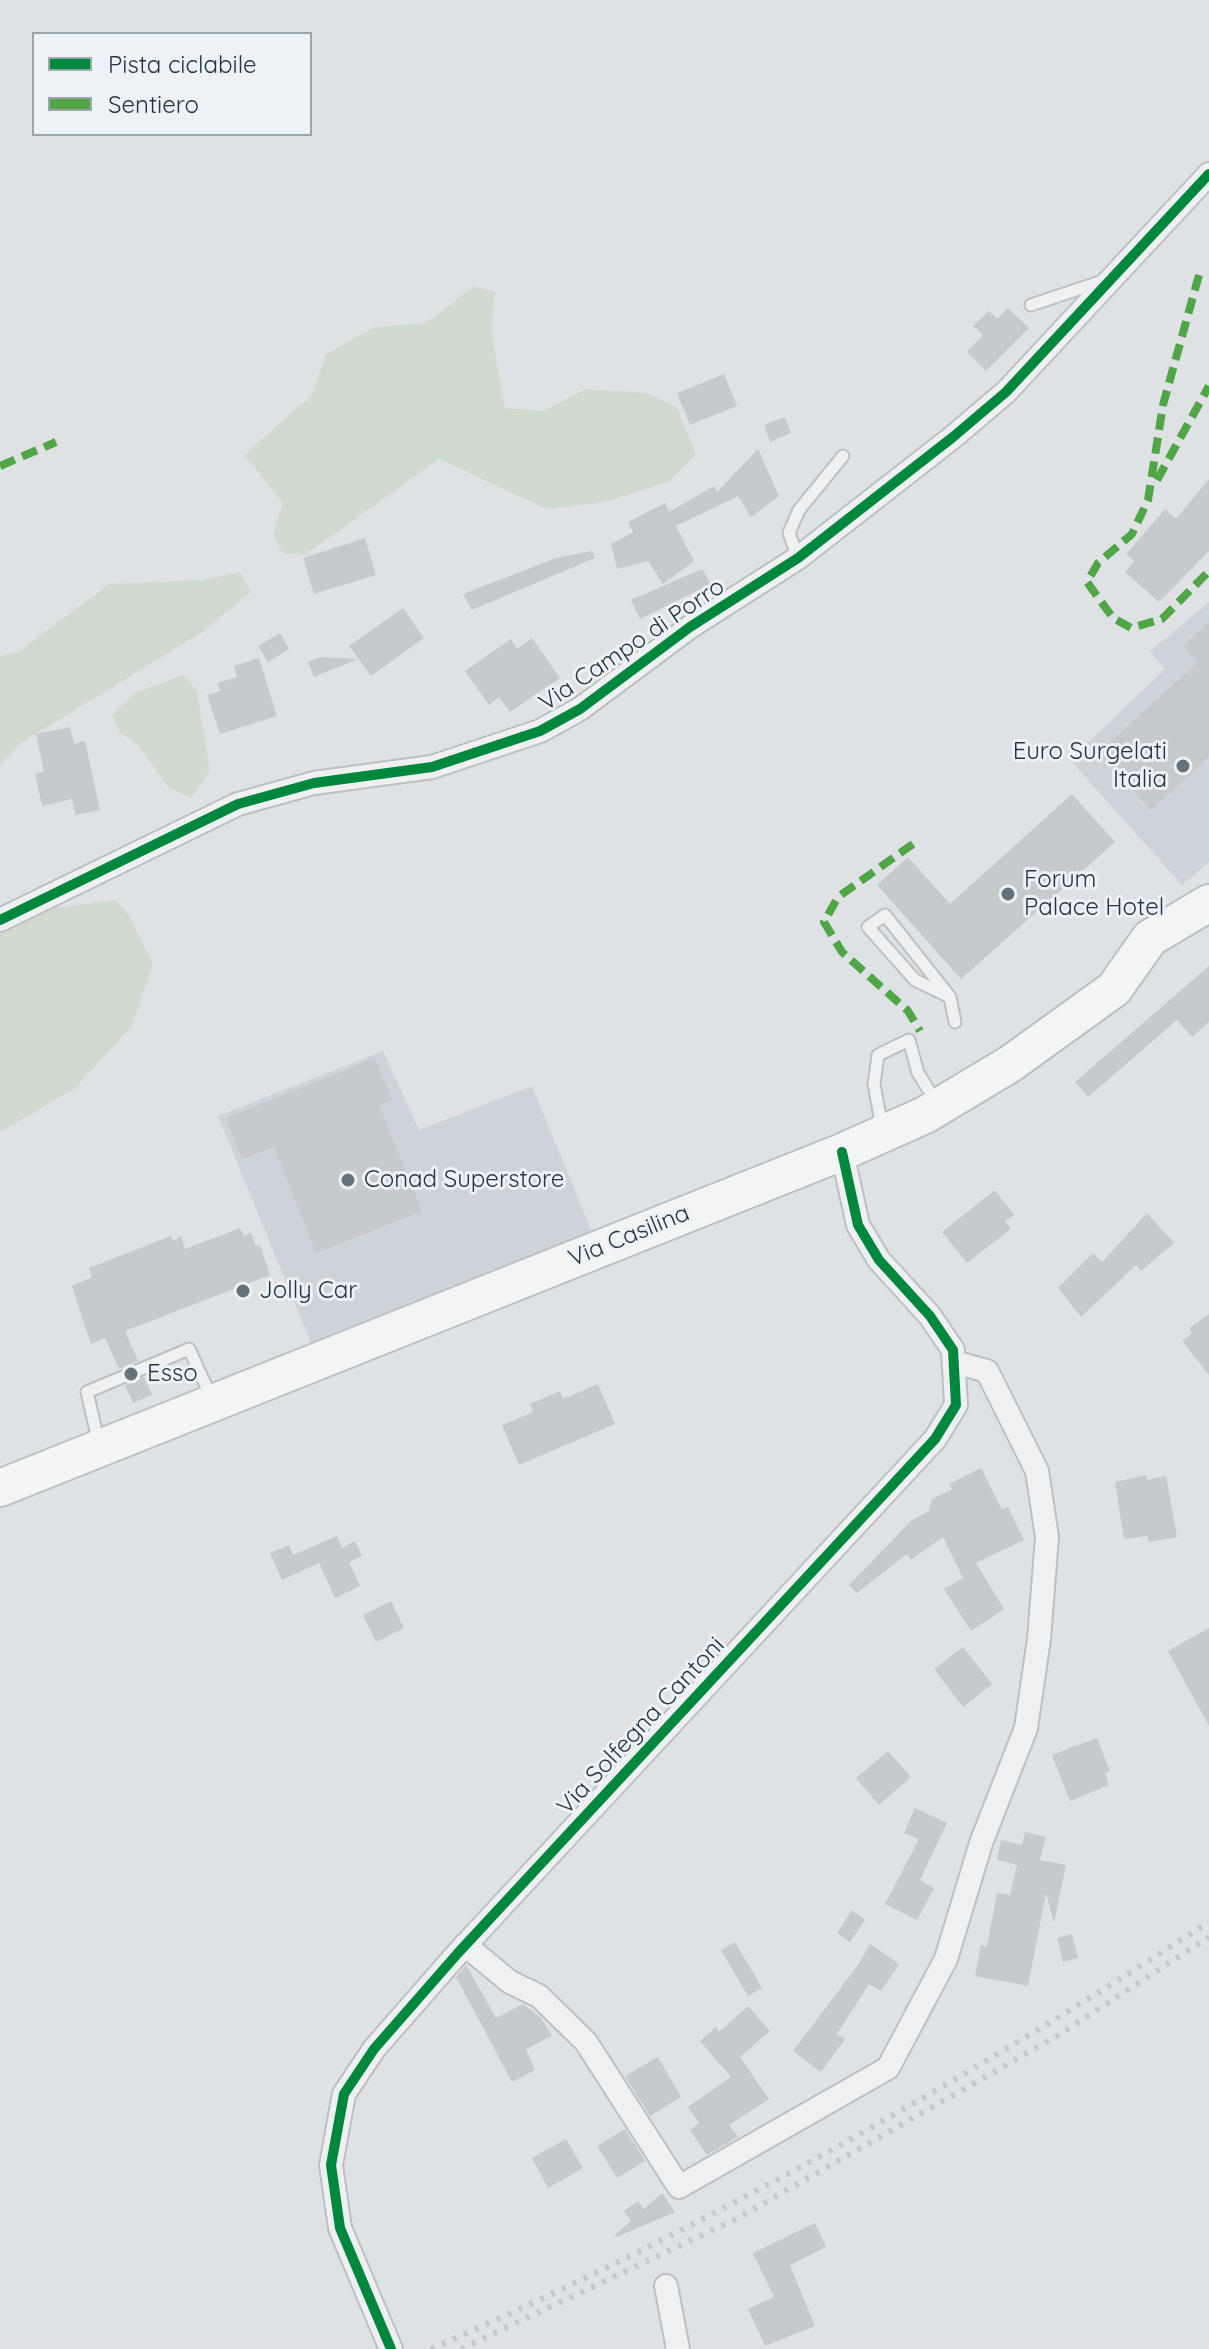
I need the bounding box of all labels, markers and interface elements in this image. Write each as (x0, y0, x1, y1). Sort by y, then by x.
legend (32, 32, 312, 136)
text: Pista ciclabile (108, 49, 257, 79)
text: Sentiero (108, 89, 199, 119)
street label: Via Campo di Porro (534, 572, 730, 718)
place label: Euro Surgelati Italia (1013, 738, 1167, 794)
marker: Euro Surgelati Italia (1174, 757, 1192, 775)
place label: Forum Palace Hotel (1024, 866, 1164, 922)
marker: Forum Palace Hotel (999, 885, 1017, 903)
place label: Conad Superstore (364, 1166, 564, 1194)
marker: Conad Superstore (339, 1171, 357, 1189)
street label: Via Casilina (564, 1199, 694, 1273)
place label: Jolly Car (259, 1277, 358, 1305)
marker: Jolly Car (234, 1282, 252, 1300)
place label: Esso (147, 1360, 198, 1388)
marker: Esso (122, 1365, 140, 1383)
street label: Via Solfegna Cantoni (551, 1631, 731, 1821)

